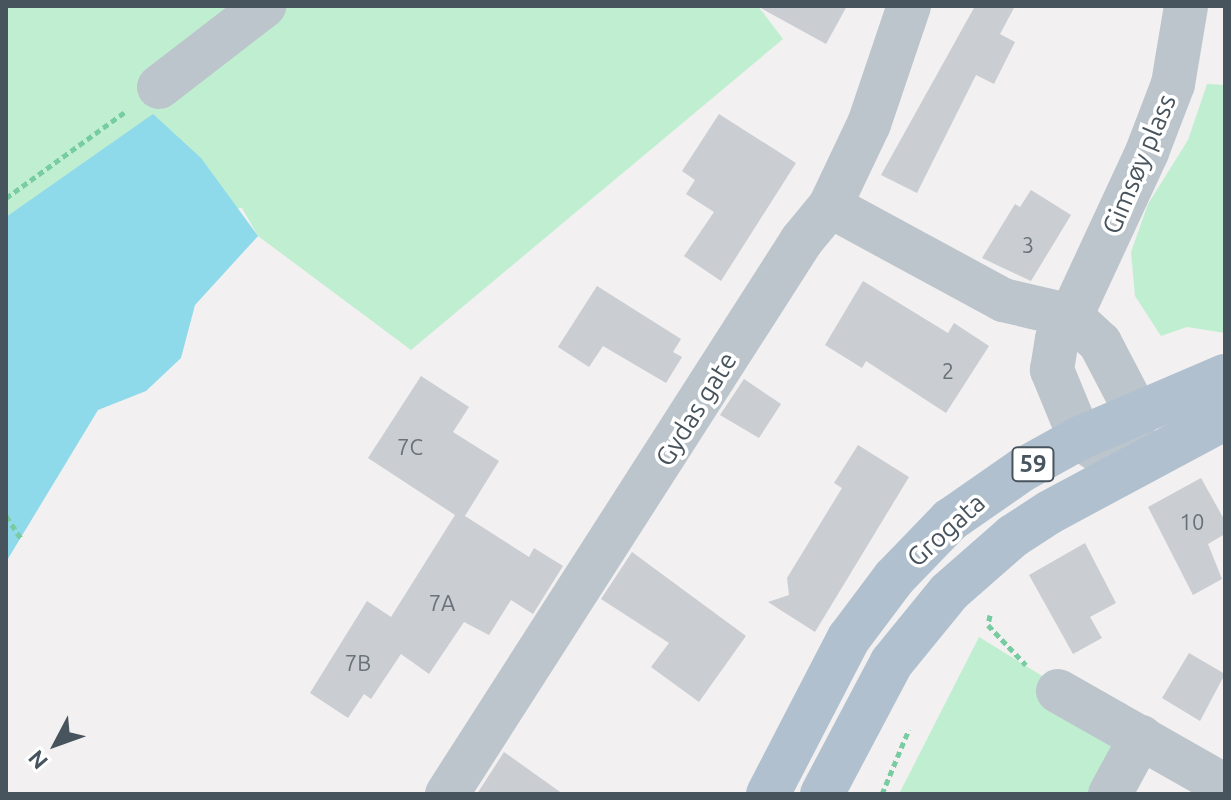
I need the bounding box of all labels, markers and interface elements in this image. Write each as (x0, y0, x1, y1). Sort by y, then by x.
street label: Gimsøy plass (1096, 89, 1182, 239)
house number: 3 (1022, 232, 1034, 258)
street label: Gydas gate (649, 346, 743, 472)
house number: 2 (942, 358, 954, 384)
house number: 7C (397, 434, 423, 460)
road number: 59 (1011, 444, 1055, 484)
street label: Grogata (901, 487, 991, 573)
house number: 10 (1180, 509, 1204, 535)
house number: 7A (429, 590, 455, 616)
house number: 7B (345, 650, 371, 676)
north arrow (16, 704, 96, 784)
text: N (23, 746, 52, 774)

